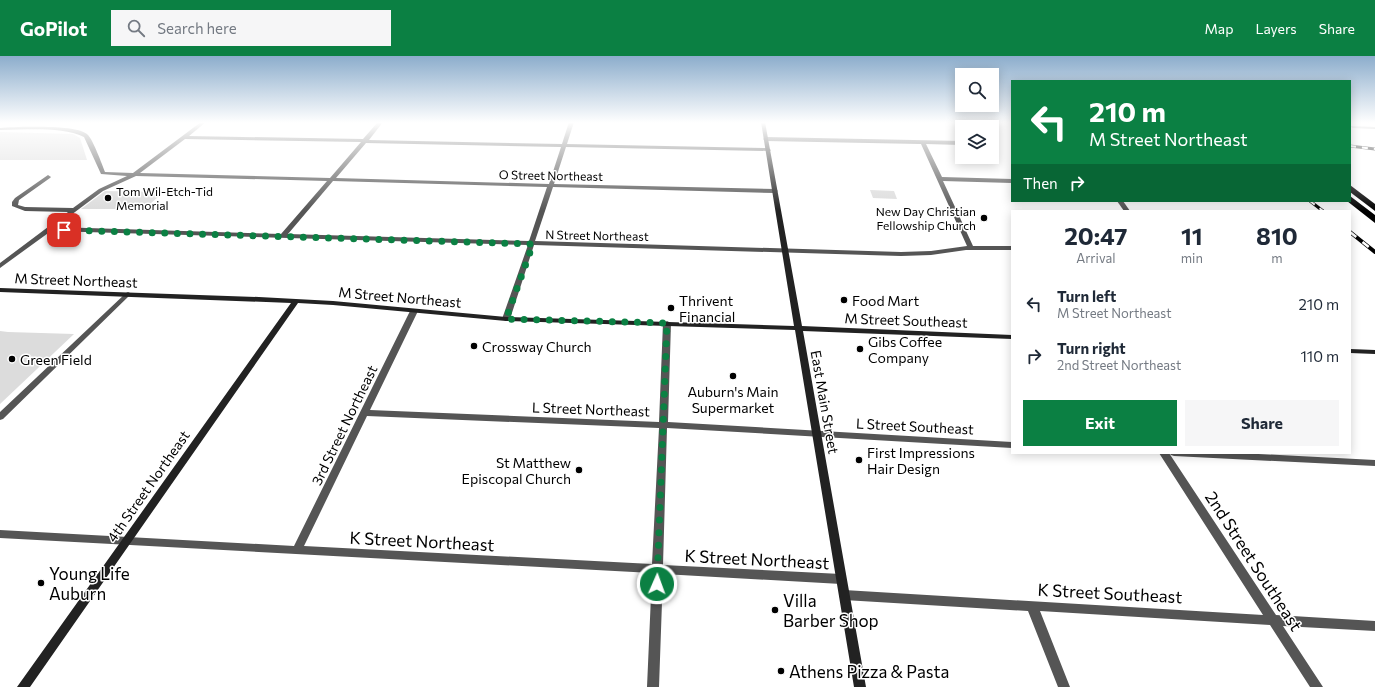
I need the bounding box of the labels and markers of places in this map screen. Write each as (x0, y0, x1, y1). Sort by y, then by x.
place label: Tom Wil-Etch-Tid Memorial (116, 184, 213, 212)
marker: Tom Wil-Etch-Tid Memorial (103, 193, 113, 203)
place label: New Day Christian Fellowship Church (876, 204, 976, 232)
pin (47, 213, 81, 247)
marker: New Day Christian Fellowship Church (979, 213, 989, 223)
place label: Thrivent Financial (679, 292, 735, 325)
place label: Food Mart (852, 292, 919, 309)
marker: Food Mart (839, 295, 849, 305)
marker: Thrivent Financial (666, 303, 676, 313)
place label: Gibs Coffee Company (868, 333, 942, 366)
place label: Crossway Church (482, 338, 592, 355)
marker: Crossway Church (469, 341, 479, 351)
marker: Gibs Coffee Company (855, 344, 865, 354)
place label: Green Field (20, 351, 92, 368)
marker: Green Field (7, 354, 17, 364)
marker: Auburn's Main Supermarket (728, 371, 738, 381)
place label: Auburn's Main Supermarket (687, 383, 779, 416)
place label: First Impressions Hair Design (867, 444, 975, 477)
place label: St Matthew Episcopal Church (462, 454, 571, 487)
marker: First Impressions Hair Design (854, 455, 864, 465)
marker: St Matthew Episcopal Church (574, 465, 584, 475)
place label: Young Life Auburn (49, 563, 130, 604)
marker: Young Life Auburn (36, 578, 46, 588)
place label: Villa Barber Shop (783, 590, 879, 631)
marker: Villa Barber Shop (770, 605, 780, 615)
place label: Athens Pizza & Pasta (789, 661, 949, 682)
marker: Athens Pizza & Pasta (776, 666, 786, 676)

